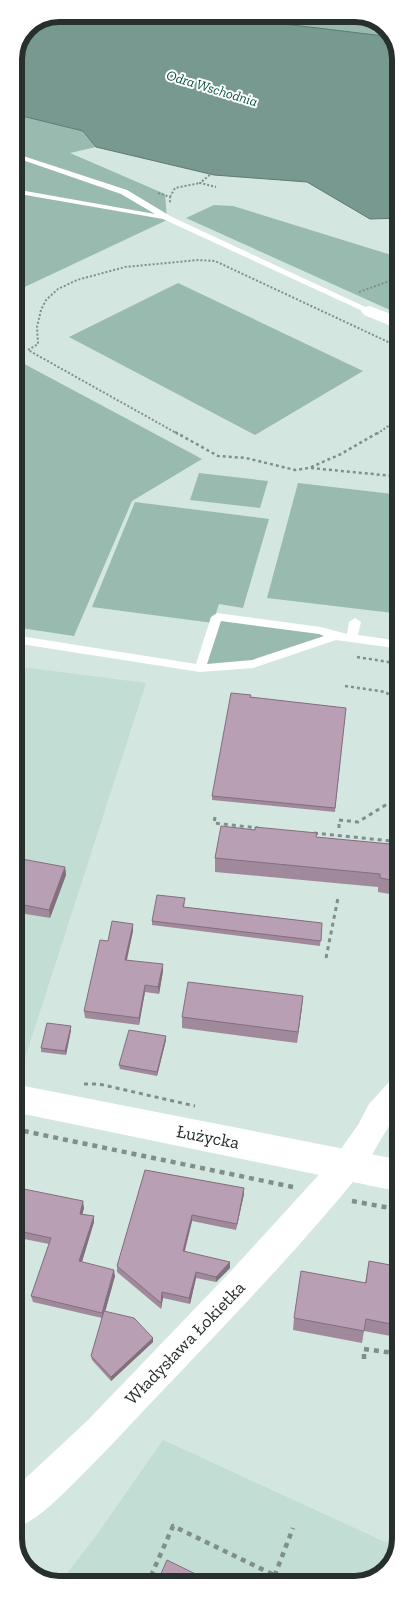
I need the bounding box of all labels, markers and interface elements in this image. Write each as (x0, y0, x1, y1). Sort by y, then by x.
water label: Odra Wschodnia (164, 67, 259, 110)
street label: Łużycka (175, 1120, 241, 1154)
street label: Władysława Łokietka (120, 1276, 250, 1409)

